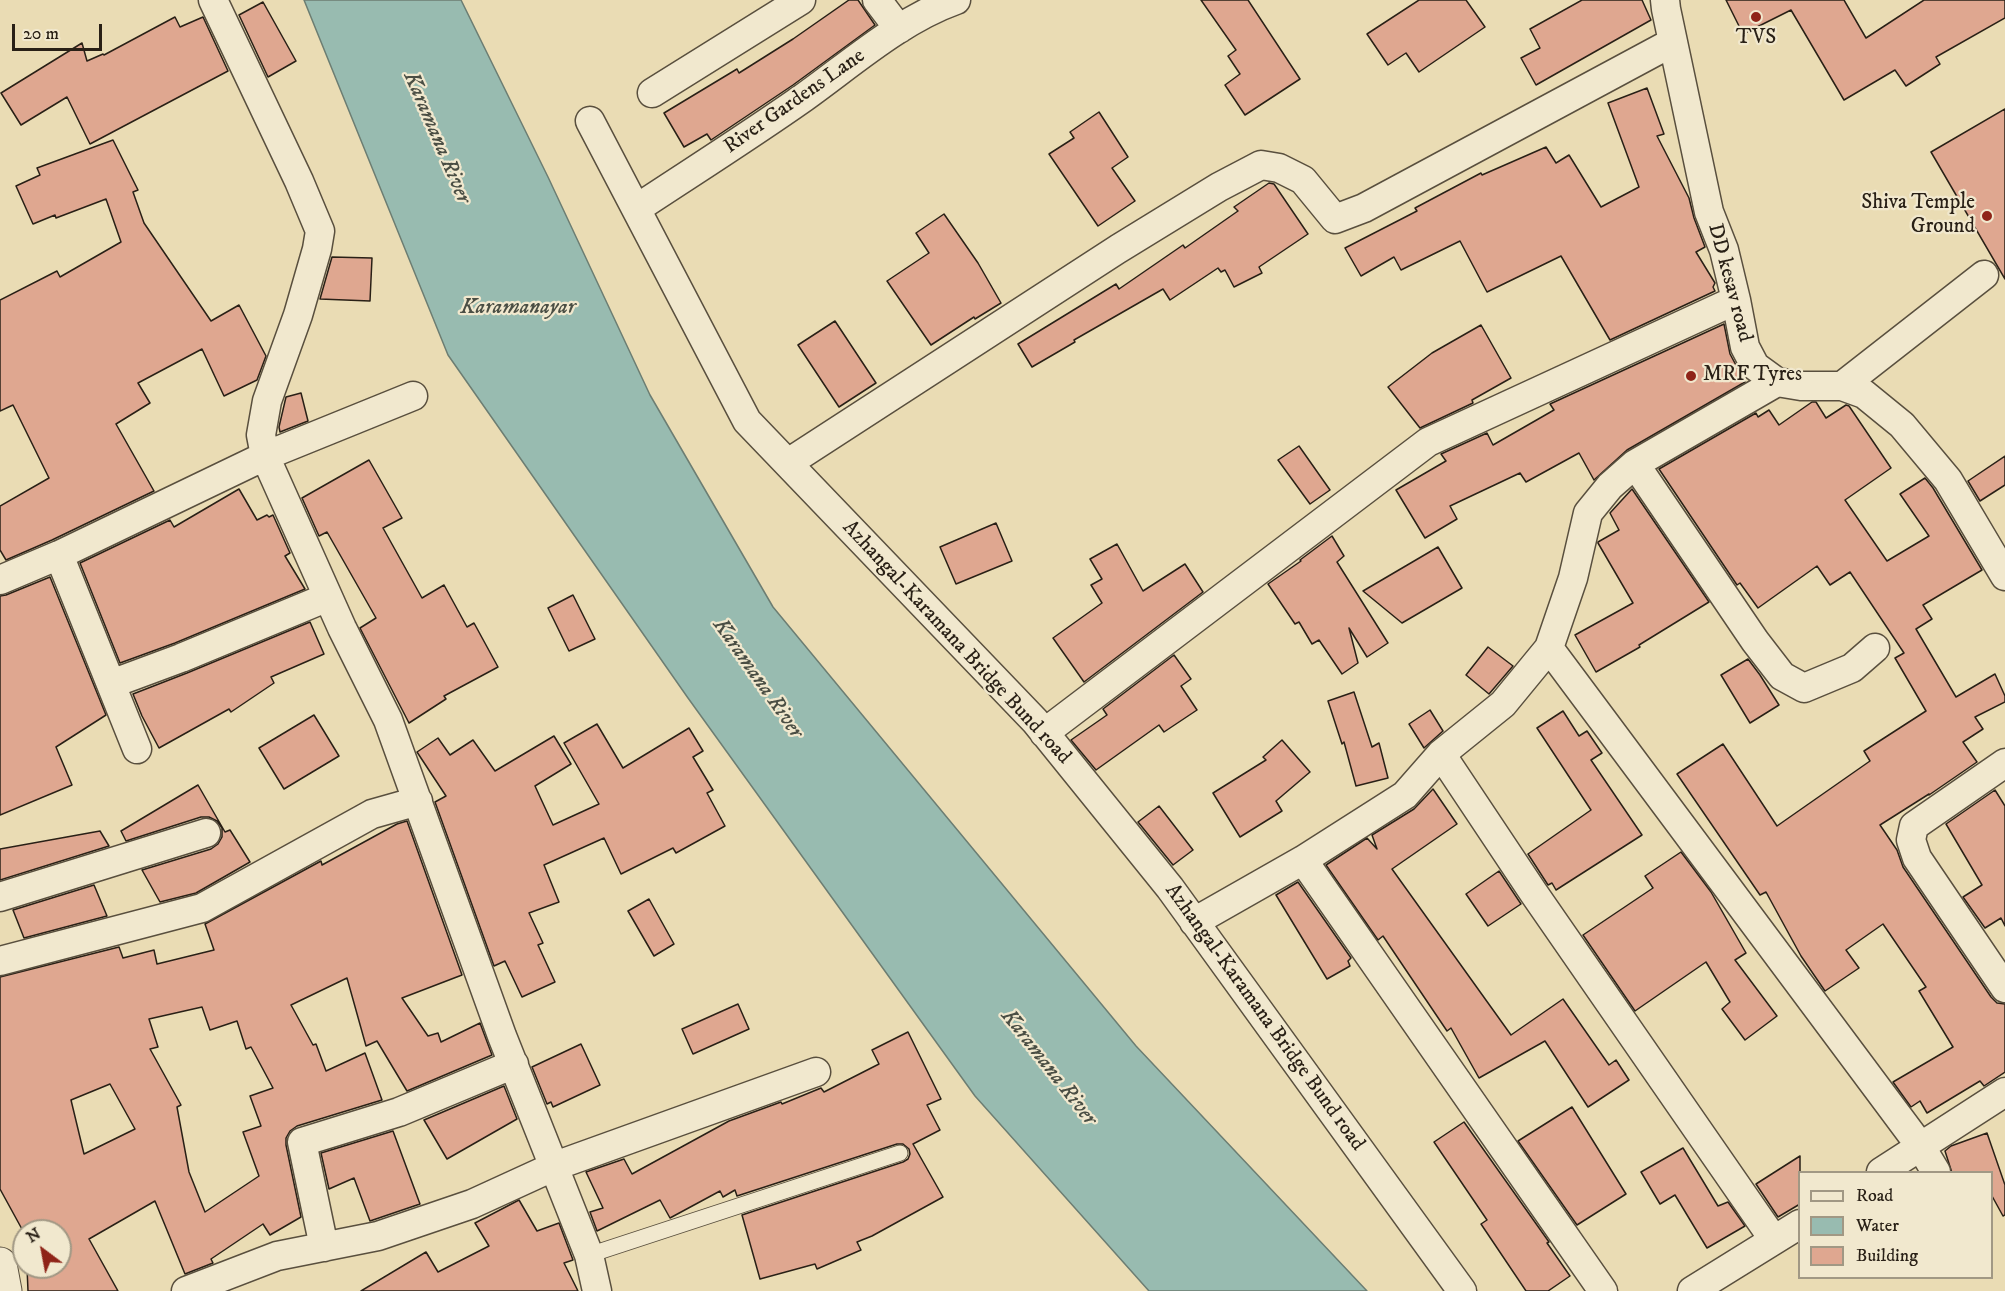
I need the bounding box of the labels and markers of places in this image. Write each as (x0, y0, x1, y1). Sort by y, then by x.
marker: TVS (1749, 10, 1763, 24)
place label: TVS (1736, 26, 1776, 52)
place label: Shiva Temple Ground (1861, 191, 1975, 241)
marker: Shiva Temple Ground (1980, 209, 1994, 223)
place label: MRF Tyres (1703, 363, 1802, 389)
marker: MRF Tyres (1684, 369, 1698, 383)

